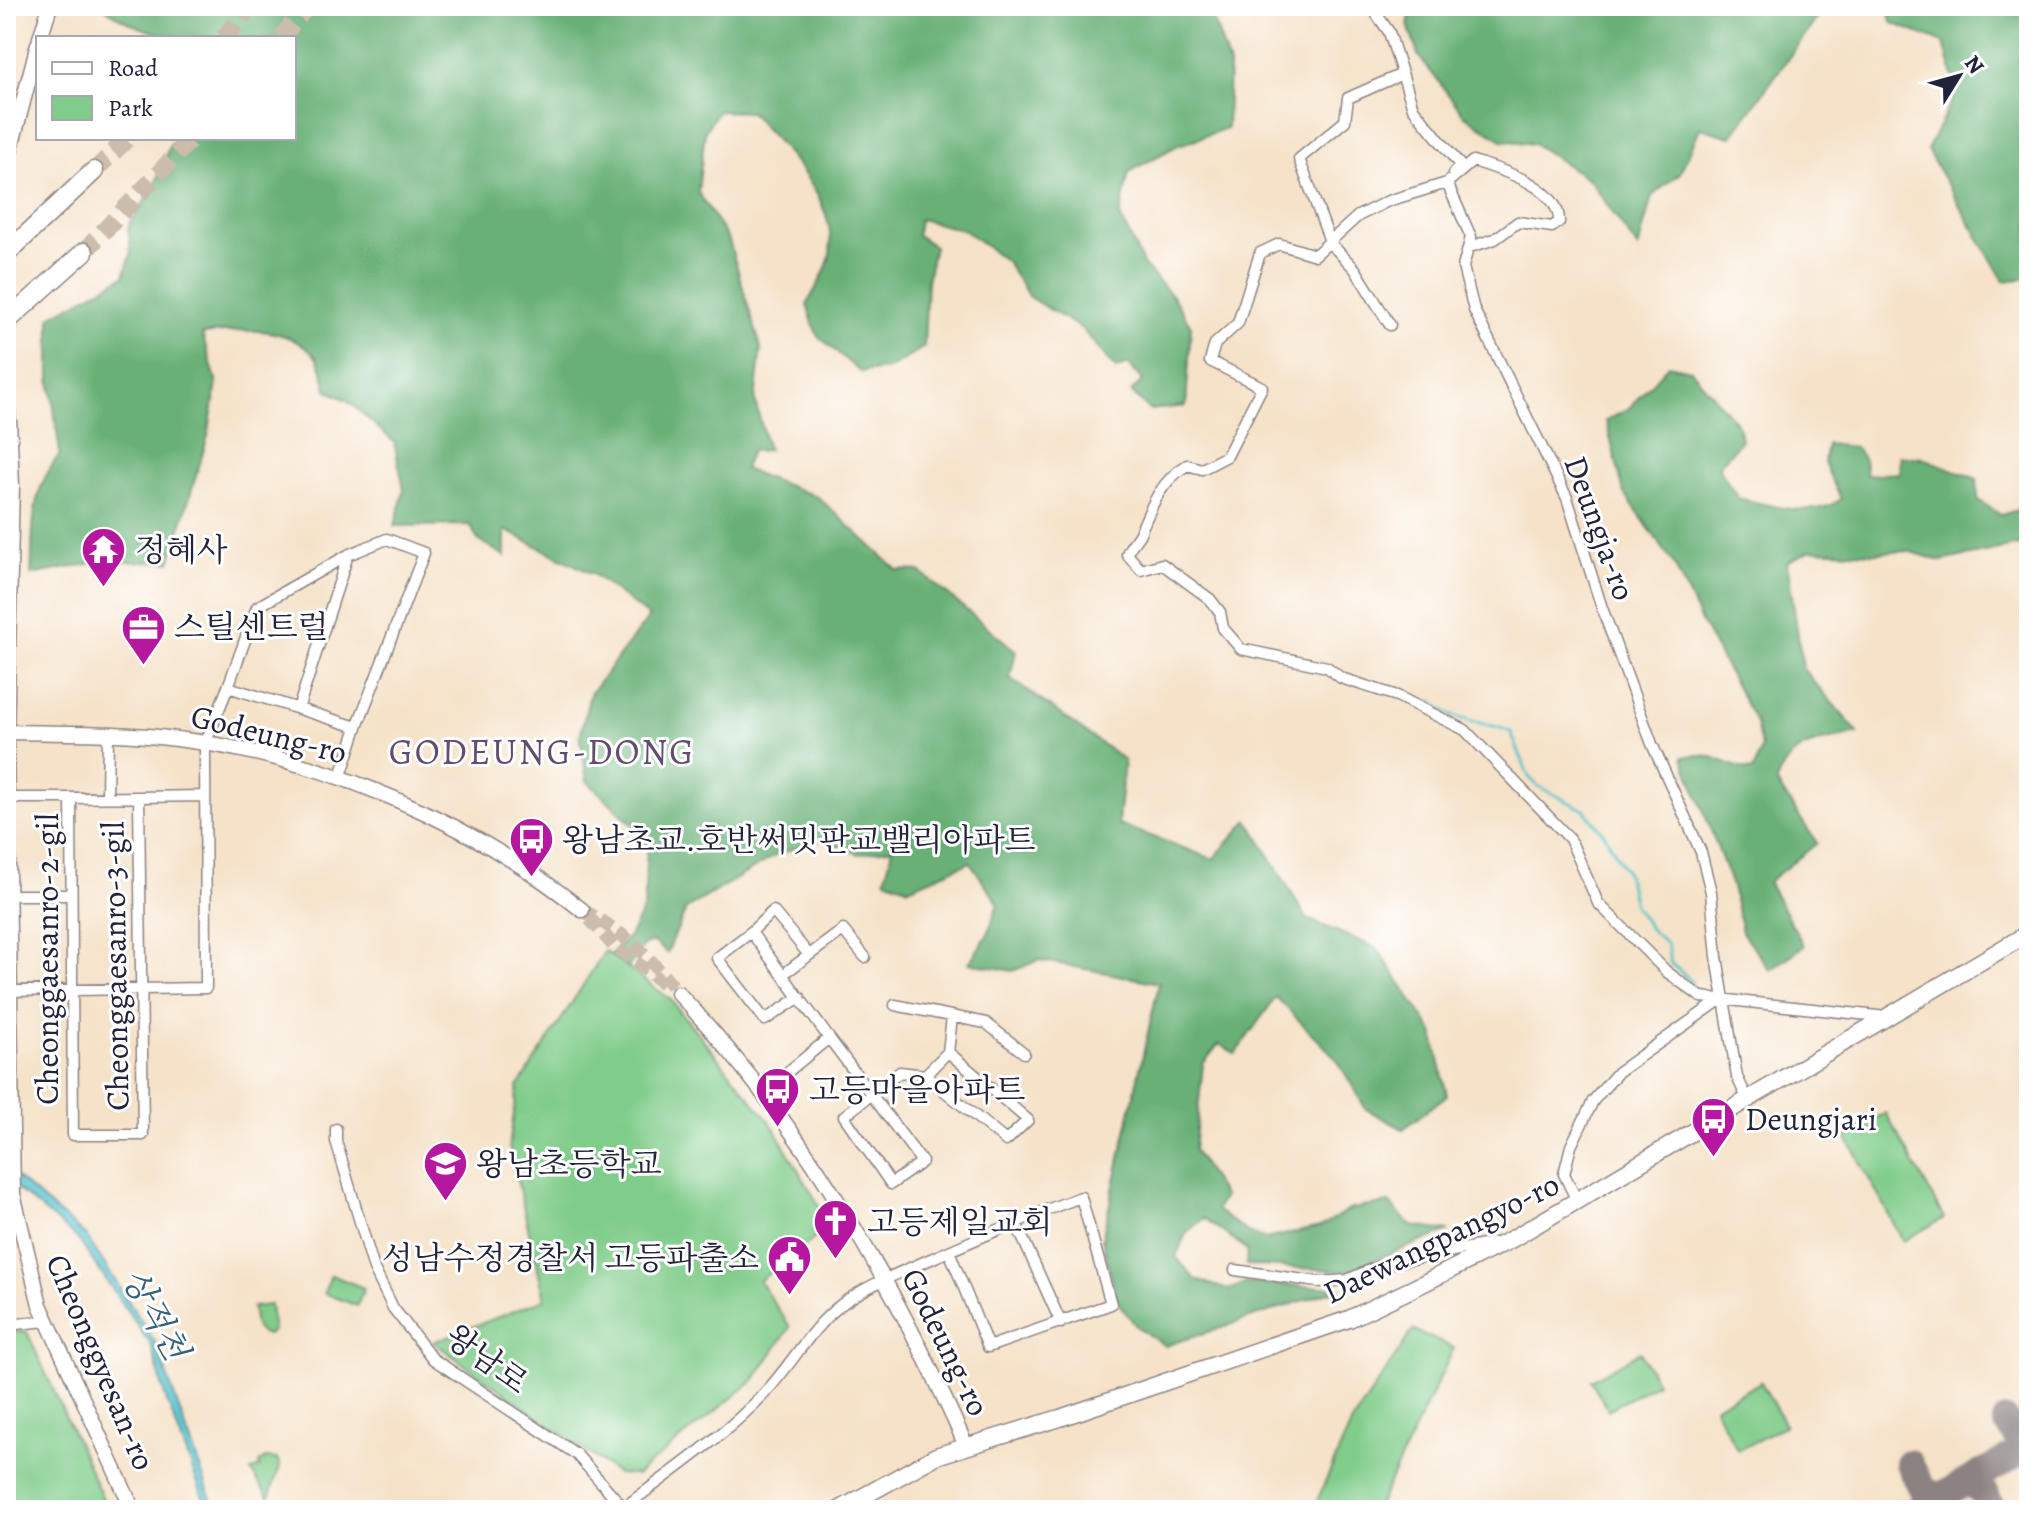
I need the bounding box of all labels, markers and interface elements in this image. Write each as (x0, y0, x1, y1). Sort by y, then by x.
legend (36, 36, 296, 140)
north arrow (1919, 36, 1999, 116)
text: N (1957, 49, 1991, 80)
text: Road (108, 52, 158, 84)
text: Park (108, 92, 153, 124)
street label: Deungja-ro (1554, 450, 1646, 606)
temple icon: 정혜사 (80, 526, 128, 589)
place label: 정혜사 (135, 528, 228, 572)
office icon: 스틸센트럴 (119, 603, 167, 666)
place label: 스틸센트럴 (174, 605, 329, 649)
street label: Godeung-ro (187, 693, 351, 775)
district label: GODEUNG-DONG (389, 727, 695, 776)
street label: Cheonggaesanro-2-gil (25, 813, 69, 1105)
bus stop icon: 왕남초교.호반써밋판교밸리아파트 (507, 816, 555, 879)
place label: 왕남초교.호반써밋판교밸리아파트 (562, 818, 1036, 862)
street label: Cheonggaesanro-3-gil (90, 821, 140, 1111)
bus stop icon: 고등마을아파트 (754, 1066, 802, 1129)
place label: 고등마을아파트 (809, 1068, 1025, 1112)
bus stop icon: Deungjari (1690, 1095, 1738, 1158)
place label: Deungjari (1745, 1097, 1877, 1141)
school or university icon: 왕남초등학교 (421, 1140, 469, 1203)
place label: 왕남초등학교 (476, 1142, 662, 1186)
street label: Daewangpangyo-ro (1316, 1162, 1566, 1314)
church icon: 고등제일교회 (812, 1198, 860, 1261)
place label: 고등제일교회 (867, 1200, 1052, 1244)
public building icon: 성남수정경찰서 고등파출소 (766, 1234, 814, 1297)
place label: 성남수정경찰서 고등파출소 (382, 1236, 759, 1280)
street label: Cheonggyesan-ro (36, 1247, 166, 1477)
water label: 상적천 (111, 1260, 200, 1370)
street label: Godeung-ro (891, 1261, 1001, 1423)
street label: 왕남로 (437, 1314, 538, 1404)

